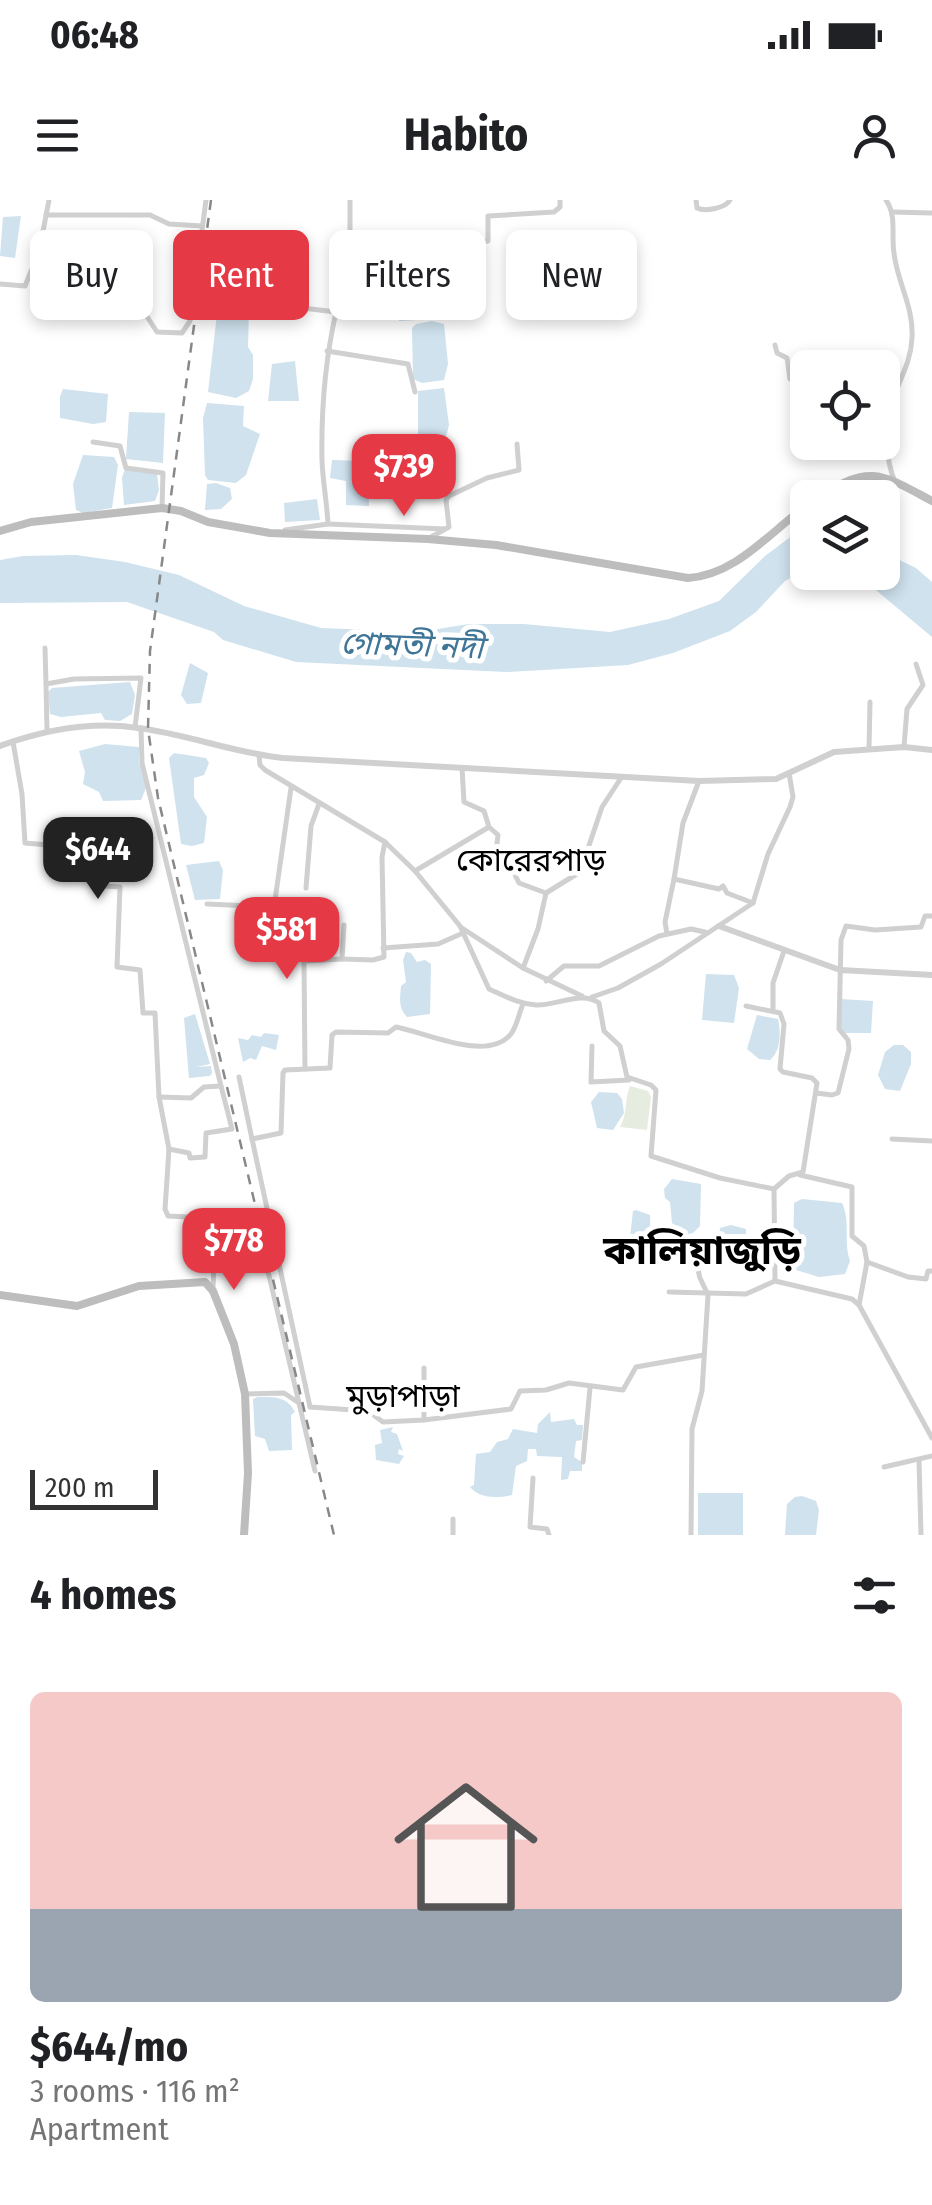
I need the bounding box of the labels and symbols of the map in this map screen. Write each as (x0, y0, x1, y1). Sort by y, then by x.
pin: $739 (345, 434, 463, 519)
water label: গোমতী নদী (340, 624, 490, 667)
pin: $644 (39, 817, 157, 902)
district label: কোরেরপাড় (456, 841, 607, 879)
pin: $581 (228, 897, 346, 982)
pin: $778 (175, 1208, 293, 1293)
district label: কালিয়াজুড়ি (602, 1227, 802, 1275)
district label: মুড়াপাড়া (345, 1377, 460, 1415)
scale bar (30, 1465, 158, 1510)

